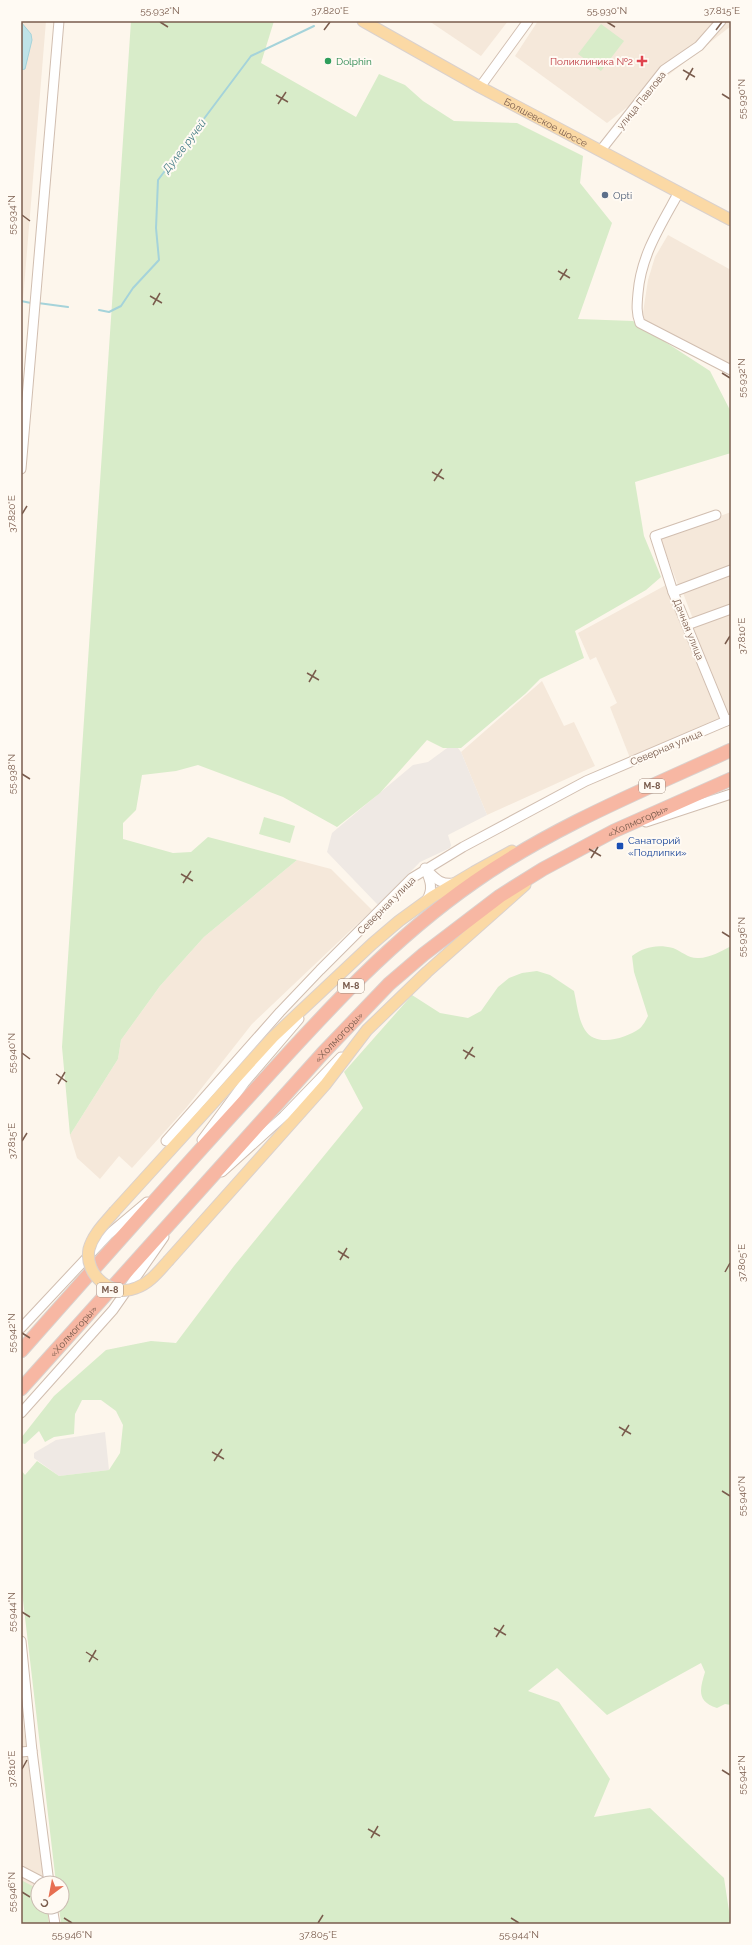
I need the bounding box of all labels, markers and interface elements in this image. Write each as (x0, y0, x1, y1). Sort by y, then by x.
text: 55.932°N (140, 5, 180, 16)
text: 37.820°E (311, 5, 349, 16)
text: 55.930°N (587, 5, 627, 16)
text: 37.815°E (704, 5, 740, 16)
marker: Поликлиника №2 (636, 55, 648, 67)
marker: Dolphin (323, 56, 333, 66)
place label: Dolphin (336, 56, 372, 67)
place label: Поликлиника №2 (550, 56, 633, 67)
street label: улица Павлова (615, 69, 668, 131)
text: 55.930°N (736, 79, 747, 119)
street label: Болшевское шоссе (502, 96, 589, 149)
water label: Дулев ручей (159, 117, 209, 177)
marker: Opti (600, 190, 610, 200)
place label: Opti (613, 190, 632, 201)
text: 55.934°N (6, 195, 17, 235)
text: 55.932°N (736, 358, 747, 398)
text: 37.820°E (6, 495, 17, 533)
street label: Дачная улица (671, 597, 706, 661)
text: 37.810°E (736, 618, 747, 654)
street label: Северная улица (629, 727, 704, 768)
text: 55.938°N (6, 754, 17, 794)
road number: М-8 (639, 779, 665, 793)
street label: «Холмогоры» (606, 803, 670, 840)
place label: Санаторий «Подлипки» (628, 835, 687, 858)
marker: Санаторий «Подлипки» (615, 841, 625, 851)
street label: Северная улица (355, 874, 418, 937)
text: 55.936°N (736, 917, 747, 957)
road number: М-8 (338, 979, 364, 993)
street label: «Холмогоры» (312, 1010, 365, 1065)
text: 55.940°N (6, 1033, 17, 1073)
text: 37.815°E (6, 1123, 17, 1159)
text: 37.805°E (736, 1244, 747, 1282)
road number: М-8 (97, 1283, 123, 1297)
street label: «Холмогоры» (48, 1303, 100, 1359)
text: 55.942°N (6, 1313, 17, 1353)
text: 55.940°N (736, 1476, 747, 1516)
text: 55.944°N (6, 1592, 17, 1632)
text: 37.810°E (6, 1751, 17, 1787)
text: 55.942°N (736, 1755, 747, 1795)
text: 55.946°N (6, 1872, 17, 1912)
north arrow (30, 1875, 70, 1915)
text: С (38, 1895, 52, 1911)
text: 55.946°N (52, 1929, 92, 1940)
text: 37.805°E (299, 1929, 337, 1940)
text: 55.944°N (499, 1929, 539, 1940)

